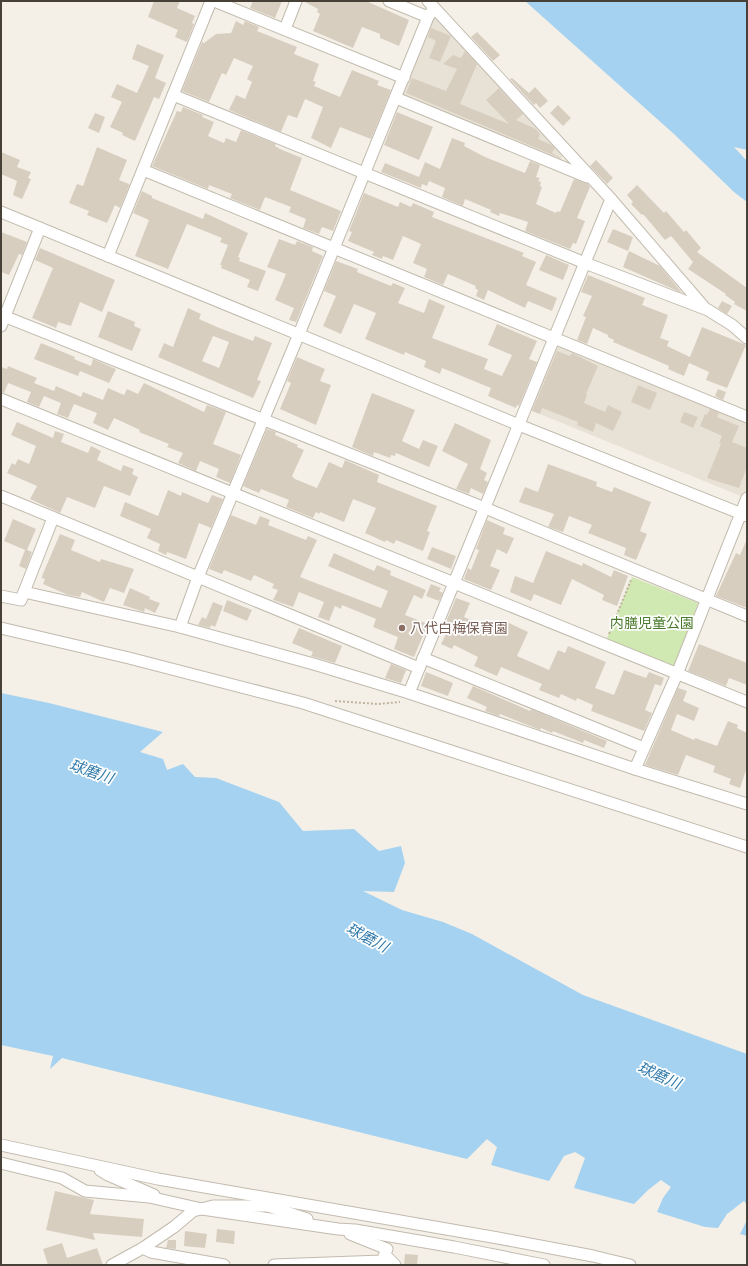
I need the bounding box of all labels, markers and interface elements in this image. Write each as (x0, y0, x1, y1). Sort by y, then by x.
park label: 内膳児童公園 (610, 615, 694, 632)
place label: 八代白梅保育園 (410, 620, 508, 637)
marker: 八代白梅保育園 (397, 623, 407, 633)
water label: 球磨川 (67, 756, 117, 789)
water label: 球磨川 (343, 919, 393, 958)
water label: 球磨川 (635, 1058, 685, 1095)

